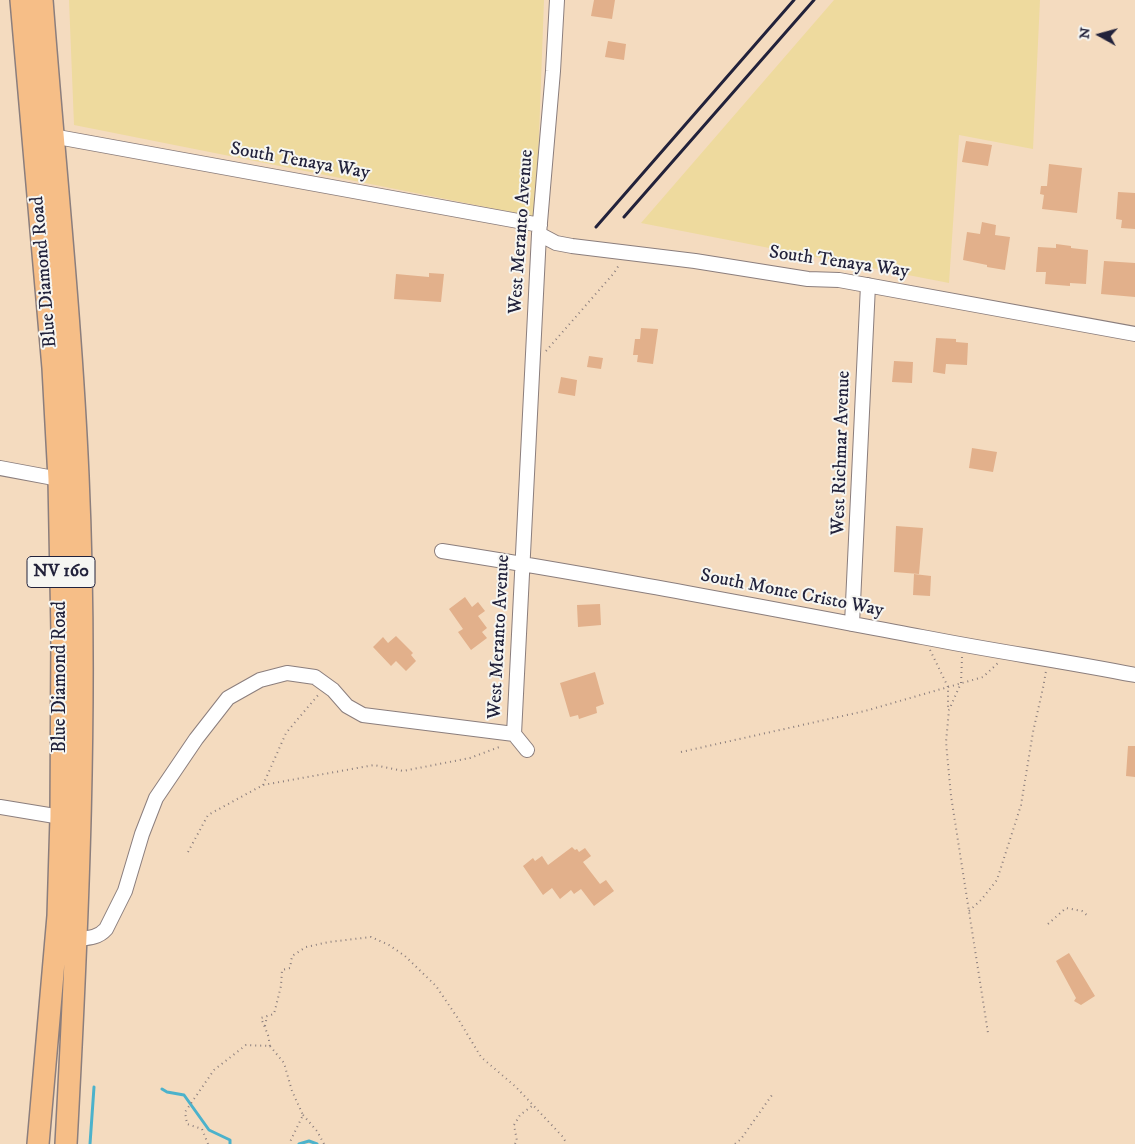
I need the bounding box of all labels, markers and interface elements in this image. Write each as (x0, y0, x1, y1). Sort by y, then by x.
north arrow (1075, 10, 1125, 60)
text: N (1075, 26, 1095, 40)
street label: South Tenaya Way (229, 139, 371, 185)
street label: West Meranto Avenue (505, 149, 539, 315)
street label: Blue Diamond Road (27, 195, 63, 349)
street label: South Tenaya Way (768, 242, 910, 284)
street label: West Richmar Avenue (828, 370, 856, 536)
street label: West Meranto Avenue (484, 554, 516, 720)
road number: NV 160 (27, 556, 95, 588)
street label: South Monte Cristo Way (698, 565, 886, 623)
street label: Blue Diamond Road (50, 601, 72, 753)

